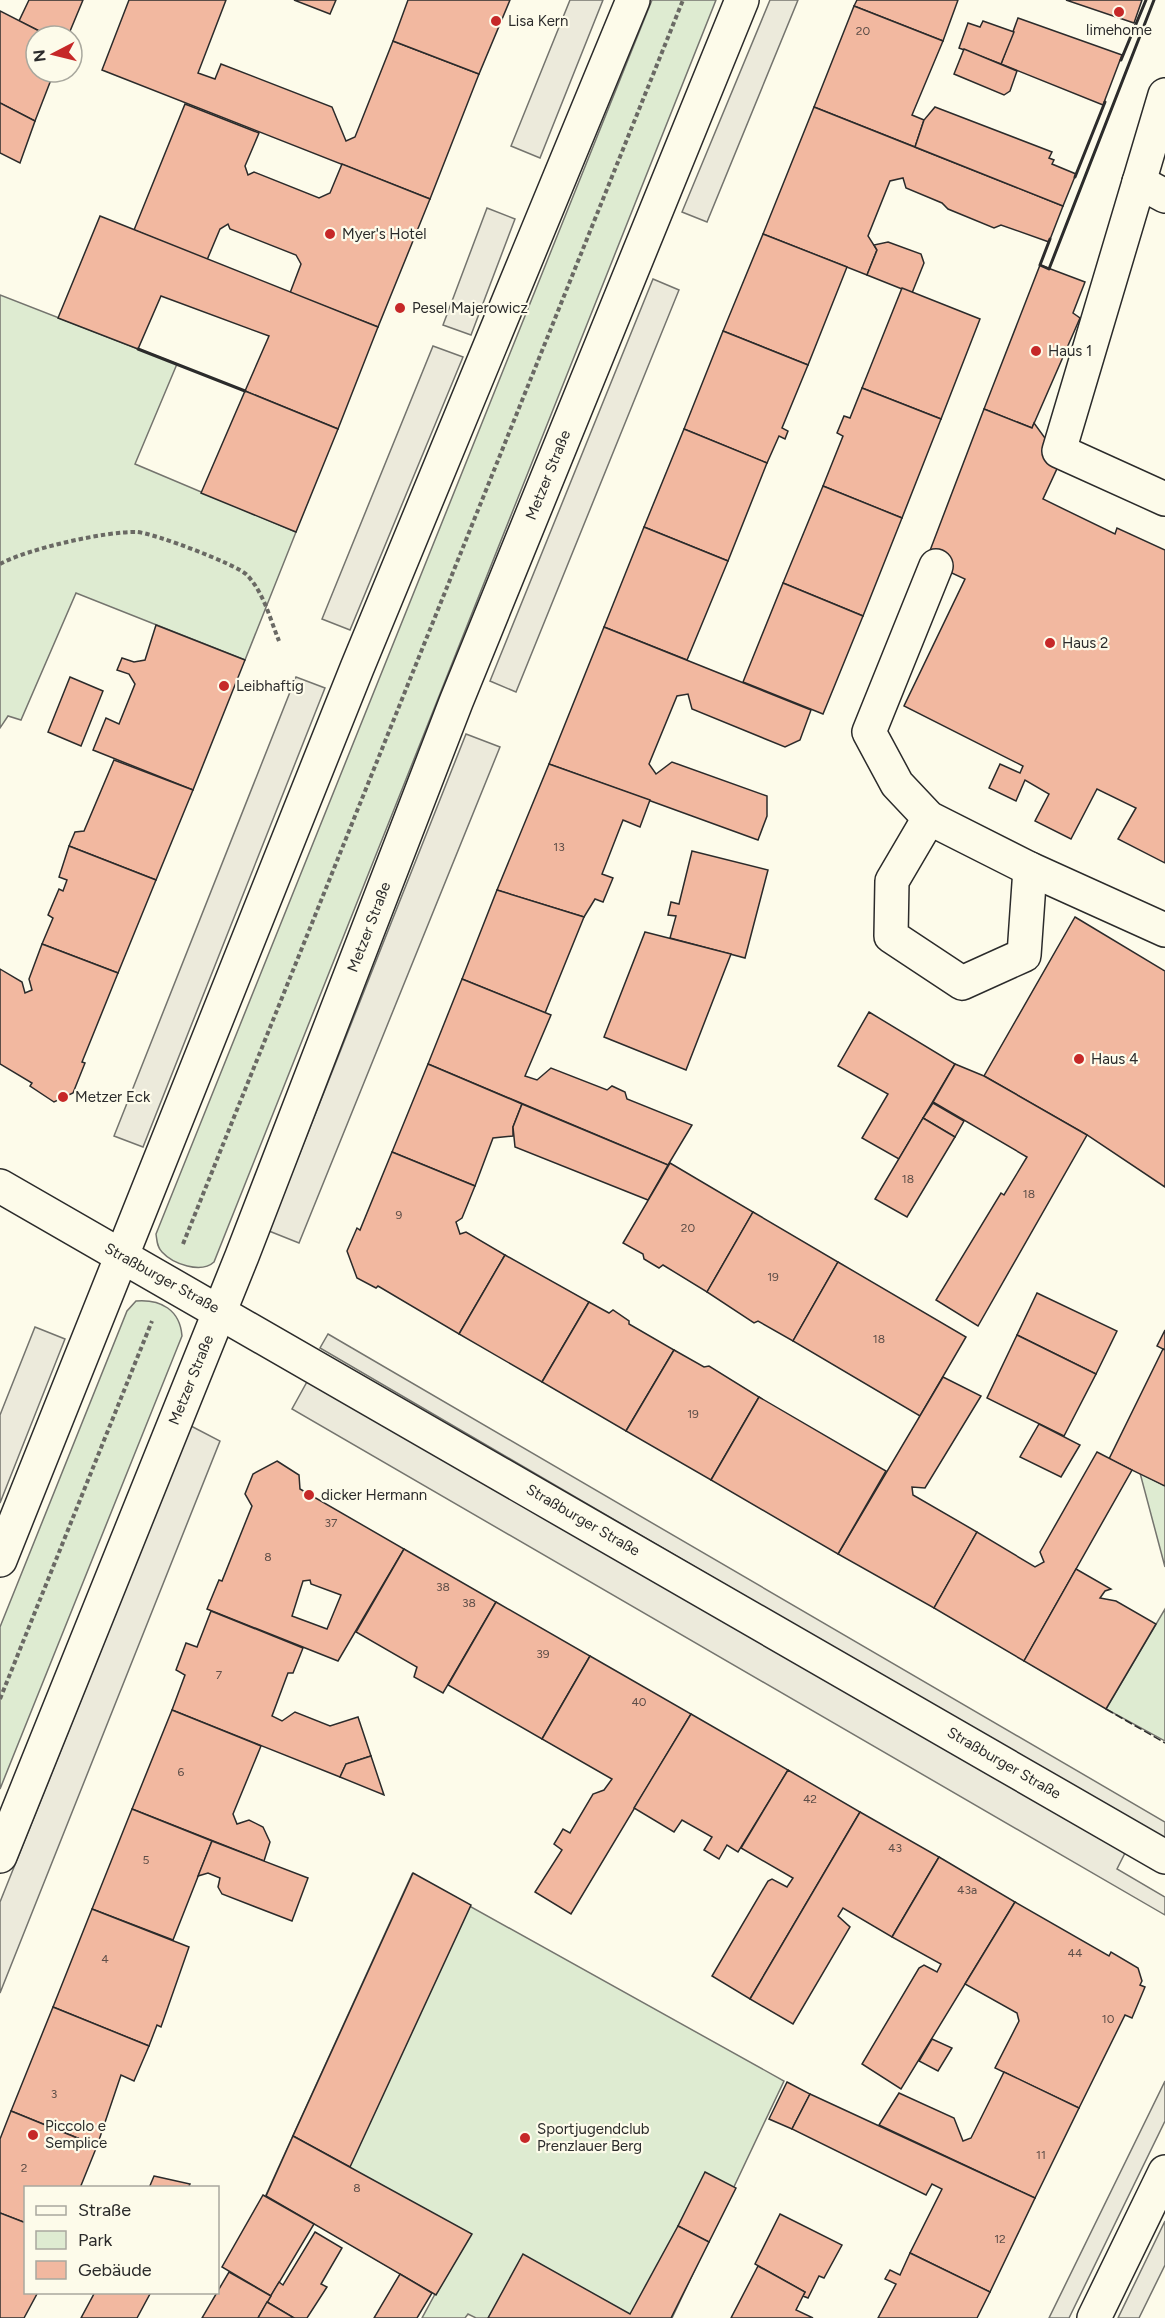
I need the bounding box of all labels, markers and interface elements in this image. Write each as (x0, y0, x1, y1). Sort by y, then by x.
marker: limehome (1112, 5, 1126, 19)
place label: Lisa Kern (508, 12, 568, 30)
marker: Lisa Kern (489, 14, 503, 28)
place label: limehome (1086, 21, 1152, 39)
north arrow (24, 24, 84, 84)
house number: 20 (856, 24, 871, 38)
text: N (29, 48, 50, 63)
place label: Myer's Hotel (342, 225, 426, 243)
marker: Myer's Hotel (323, 227, 337, 241)
place label: Pesel Majerowicz (412, 299, 528, 317)
marker: Pesel Majerowicz (393, 301, 407, 315)
place label: Haus 1 (1048, 342, 1092, 360)
marker: Haus 1 (1029, 344, 1043, 358)
street label: Metzer Straße (522, 428, 574, 522)
place label: Haus 2 (1062, 634, 1108, 652)
marker: Haus 2 (1043, 636, 1057, 650)
place label: Leibhaftig (236, 677, 304, 695)
marker: Leibhaftig (217, 679, 231, 693)
house number: 13 (553, 840, 565, 854)
street label: Metzer Straße (344, 879, 394, 975)
place label: Haus 4 (1091, 1050, 1138, 1068)
marker: Haus 4 (1072, 1052, 1086, 1066)
place label: Metzer Eck (75, 1088, 151, 1106)
marker: Metzer Eck (56, 1090, 70, 1104)
house number: 18 (902, 1172, 914, 1186)
house number: 18 (1023, 1187, 1035, 1201)
house number: 9 (396, 1208, 403, 1222)
house number: 20 (681, 1221, 696, 1235)
street label: Straßburger Straße (102, 1239, 222, 1317)
house number: 19 (767, 1270, 779, 1284)
house number: 18 (873, 1332, 885, 1346)
street label: Metzer Straße (165, 1333, 217, 1427)
house number: 19 (687, 1407, 699, 1421)
street label: Straßburger Straße (523, 1480, 643, 1560)
place label: dicker Hermann (321, 1486, 427, 1504)
marker: dicker Hermann (302, 1488, 316, 1502)
house number: 37 (325, 1516, 338, 1530)
house number: 8 (264, 1550, 272, 1564)
house number: 38 (436, 1580, 450, 1594)
house number: 38 (462, 1596, 476, 1610)
house number: 39 (536, 1647, 550, 1661)
house number: 7 (216, 1668, 223, 1682)
house number: 40 (631, 1695, 647, 1709)
street label: Straßburger Straße (944, 1723, 1064, 1803)
house number: 6 (178, 1765, 185, 1779)
house number: 42 (803, 1792, 817, 1806)
house number: 43 (888, 1841, 902, 1855)
house number: 5 (143, 1853, 150, 1867)
house number: 43a (957, 1883, 977, 1897)
house number: 44 (1068, 1946, 1083, 1960)
house number: 4 (101, 1952, 109, 1966)
house number: 10 (1102, 2012, 1115, 2026)
house number: 3 (51, 2087, 57, 2101)
place label: Piccolo e Semplice (45, 2117, 107, 2152)
place label: Sportjugendclub Prenzlauer Berg (537, 2120, 650, 2155)
marker: Piccolo e Semplice (26, 2128, 40, 2142)
marker: Sportjugendclub Prenzlauer Berg (518, 2131, 532, 2145)
house number: 11 (1036, 2148, 1046, 2162)
house number: 2 (21, 2161, 27, 2175)
house number: 8 (353, 2181, 361, 2195)
legend (24, 2186, 219, 2294)
text: Straße (78, 2199, 131, 2221)
text: Park (78, 2229, 113, 2251)
house number: 12 (994, 2232, 1006, 2246)
text: Gebäude (78, 2259, 152, 2281)

